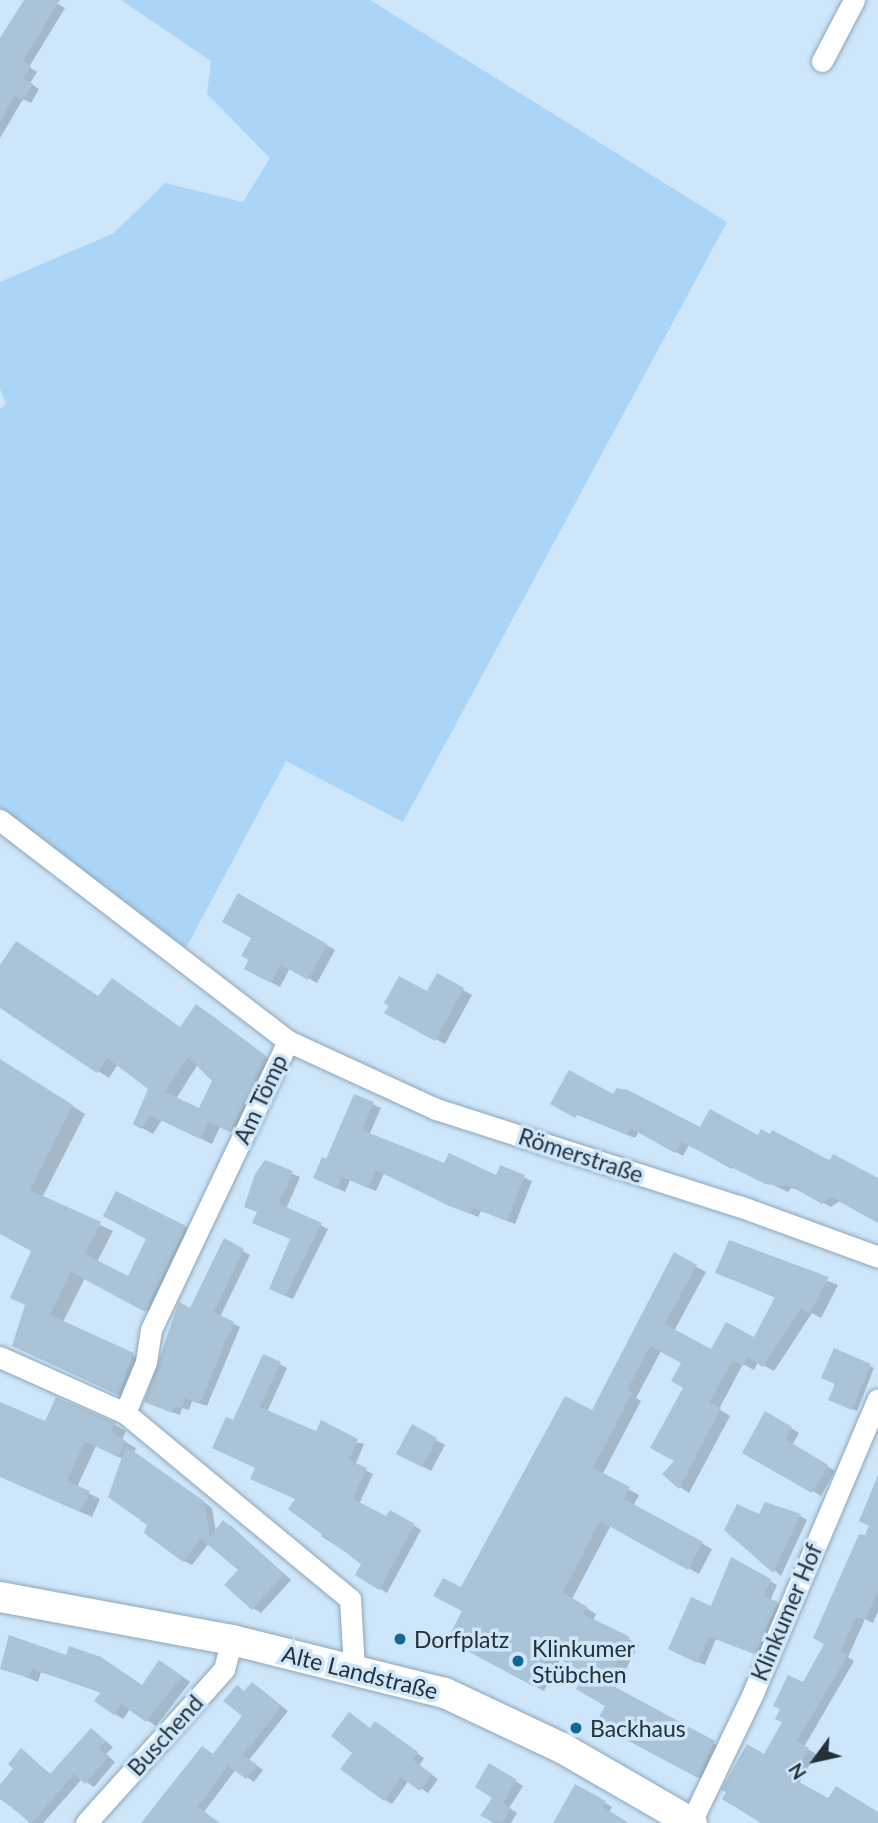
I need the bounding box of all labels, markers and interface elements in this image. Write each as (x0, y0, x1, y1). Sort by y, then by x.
street label: Am Tömp (227, 1050, 293, 1148)
street label: Römerstraße (515, 1122, 647, 1188)
street label: Klinkumer Hof (745, 1539, 827, 1685)
place label: Dorfplatz (414, 1625, 509, 1653)
marker: Dorfplatz (392, 1631, 408, 1647)
place label: Klinkumer Stübchen (532, 1634, 635, 1688)
street label: Alte Landstraße (279, 1639, 441, 1705)
marker: Klinkumer Stübchen (510, 1653, 526, 1669)
street label: Buschend (122, 1689, 208, 1781)
place label: Backhaus (590, 1714, 686, 1742)
marker: Backhaus (568, 1720, 584, 1736)
north arrow (780, 1725, 850, 1795)
text: N (783, 1759, 811, 1784)

